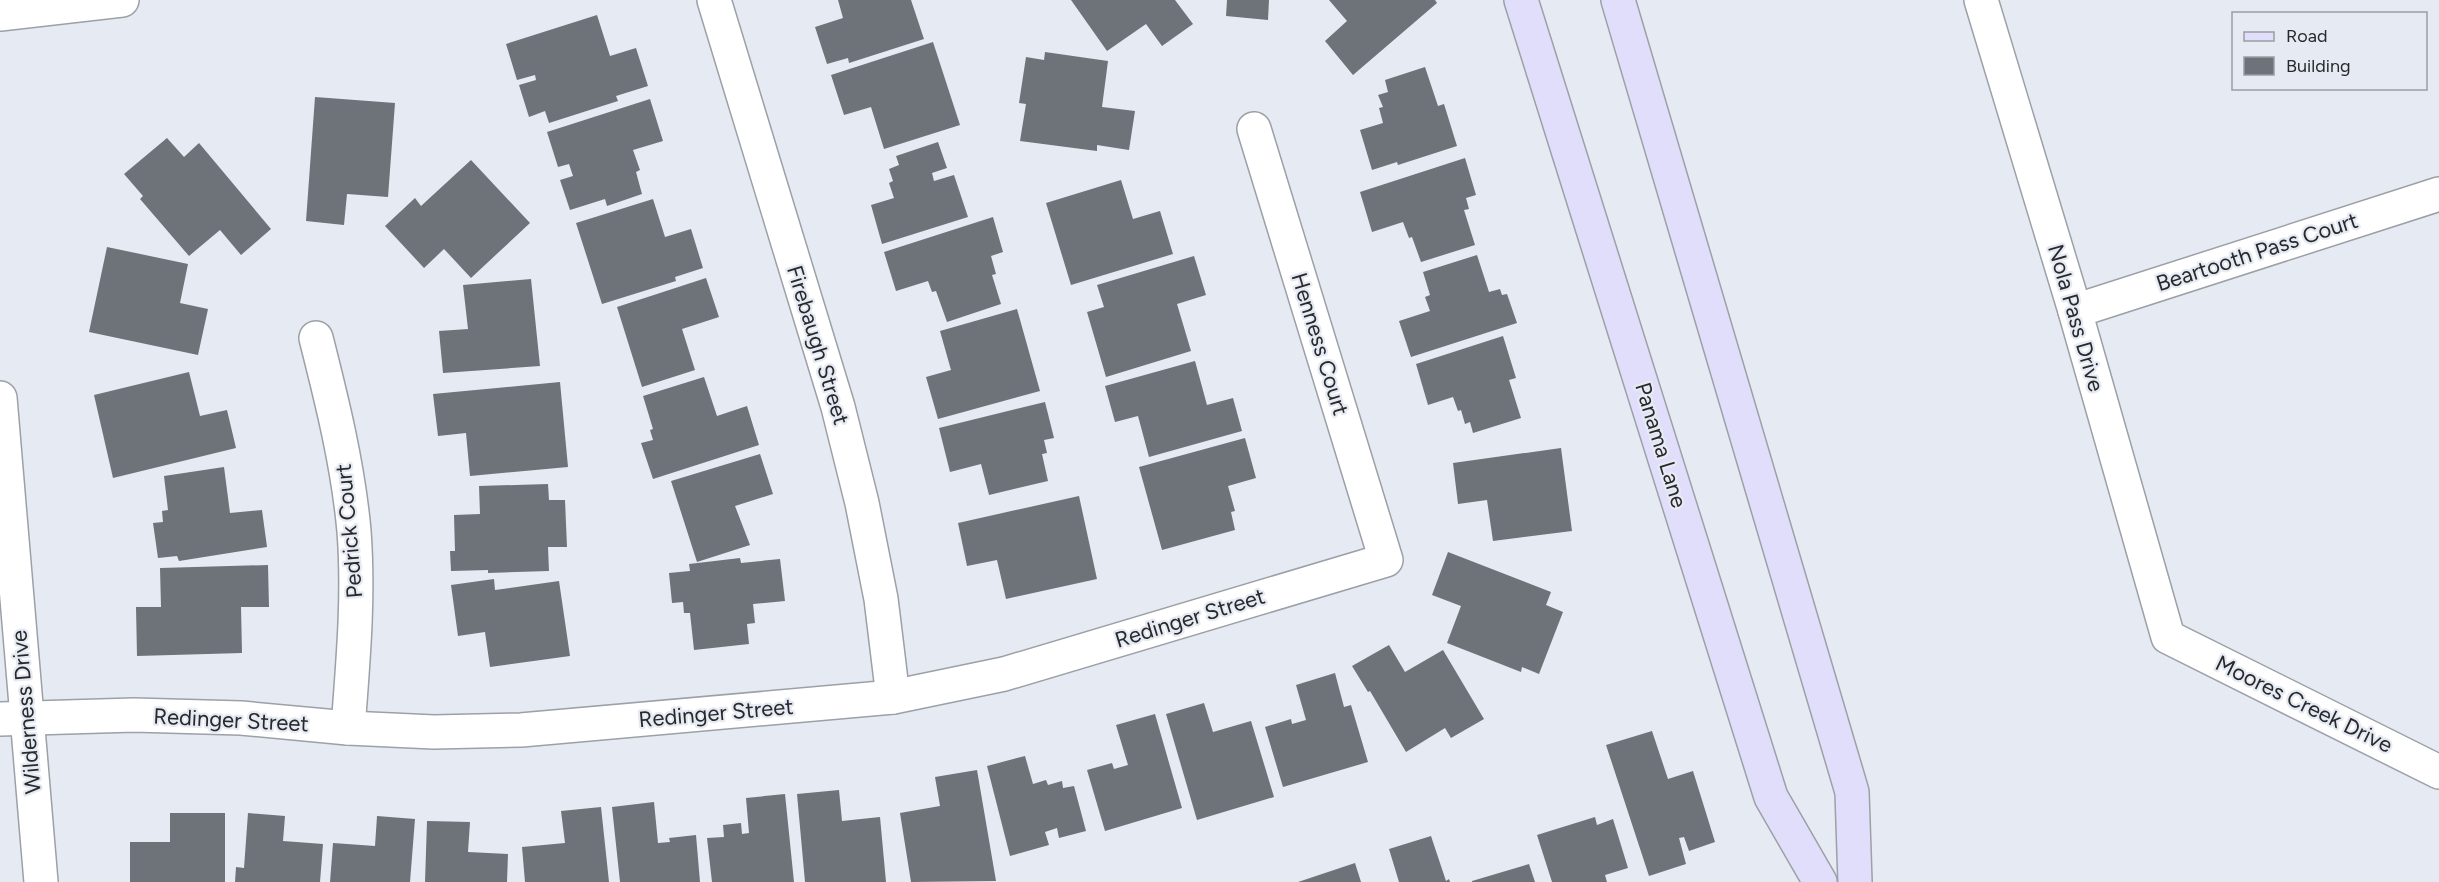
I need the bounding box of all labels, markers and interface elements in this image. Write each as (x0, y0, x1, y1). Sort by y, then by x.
legend (2232, 12, 2427, 90)
text: Road (2286, 25, 2327, 47)
text: Building (2286, 55, 2351, 77)
street label: Beartooth Pass Court (2153, 207, 2361, 297)
street label: Nola Pass Drive (2042, 241, 2110, 395)
street label: Firebaugh Street (781, 262, 855, 428)
street label: Henness Court (1286, 269, 1354, 419)
street label: Panama Lane (1629, 379, 1693, 511)
street label: Pedrick Court (330, 463, 368, 599)
street label: Redinger Street (1112, 582, 1268, 654)
street label: Wilderness Drive (5, 629, 47, 795)
street label: Moores Creek Drive (2211, 649, 2397, 759)
street label: Redinger Street (637, 693, 795, 733)
street label: Redinger Street (153, 702, 309, 738)

